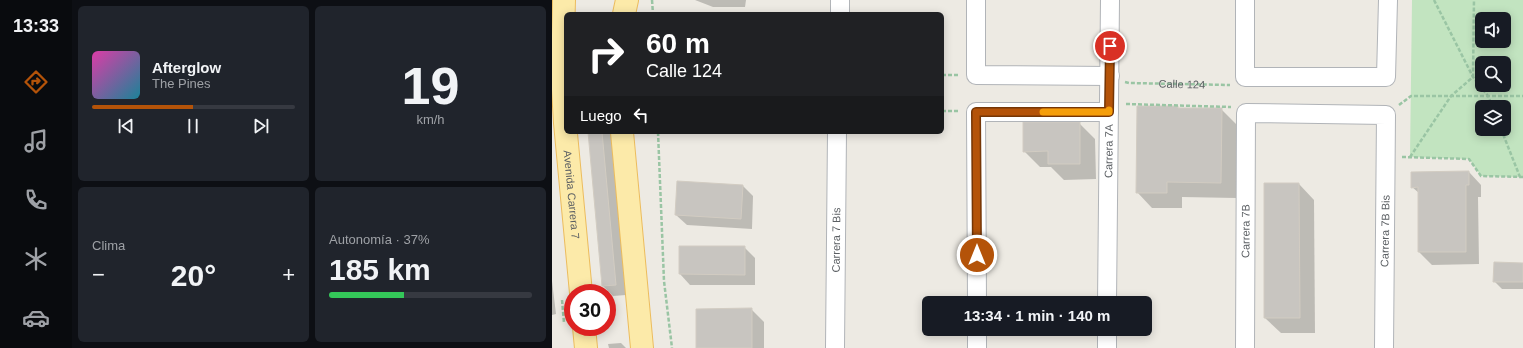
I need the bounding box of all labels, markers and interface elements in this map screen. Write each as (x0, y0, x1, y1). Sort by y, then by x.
map controls (1475, 12, 1511, 136)
button: sound (1475, 12, 1511, 48)
text: 13:33 (13, 16, 59, 36)
icon: right (580, 28, 632, 80)
text: 60 m (646, 28, 710, 59)
pin (1093, 29, 1127, 63)
icon: arrive (1099, 35, 1121, 57)
button: search (1475, 56, 1511, 92)
text: 19 (402, 57, 459, 115)
text: Afterglow (152, 59, 221, 76)
text: Calle 124 (646, 61, 722, 81)
icon: directions (22, 68, 50, 96)
text: The Pines (152, 76, 211, 91)
street label: Calle 124 (1158, 78, 1205, 91)
button: layers (1475, 100, 1511, 136)
icon: left (630, 104, 652, 126)
text: Luego (580, 107, 622, 124)
text: km/h (416, 112, 445, 127)
icon: previous (115, 115, 137, 137)
icon: pause (182, 115, 204, 137)
icon: next (250, 115, 272, 137)
street label: Carrera 7A (1102, 123, 1115, 178)
icon: music (22, 127, 50, 155)
street label: Avenida Carrera 7 (562, 150, 582, 240)
icon: phone (22, 186, 50, 214)
street label: Carrera 7B Bis (1378, 194, 1392, 267)
street label: Carrera 7B (1239, 204, 1252, 258)
street label: Carrera 7 Bis (830, 207, 842, 273)
text: Autonomía · 37% (329, 232, 429, 247)
position arrow (956, 234, 998, 276)
text: Clima (92, 238, 125, 253)
icon: climate (22, 245, 50, 273)
text: 185 km (329, 253, 431, 286)
text: 20° (171, 259, 216, 292)
text: − (92, 262, 105, 287)
text: + (282, 262, 295, 287)
speed limit sign: 30 (564, 284, 616, 336)
icon: car (22, 304, 50, 332)
text: 13:34 · 1 min · 140 m (964, 307, 1110, 324)

